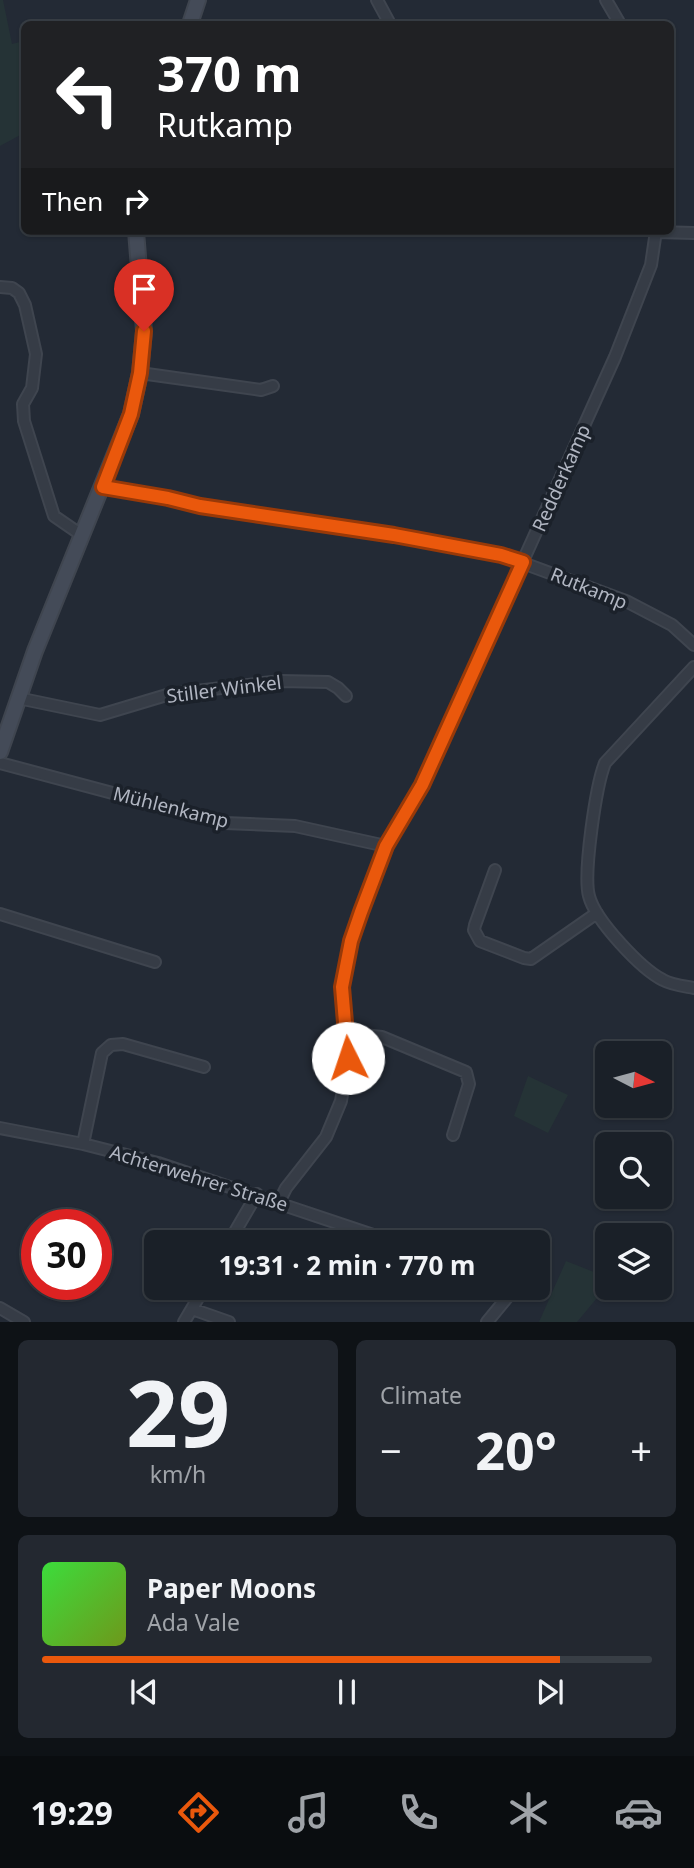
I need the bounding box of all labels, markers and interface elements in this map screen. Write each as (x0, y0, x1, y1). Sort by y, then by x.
text: 370 m (157, 40, 302, 106)
icon: left (42, 49, 133, 140)
text: Rutkamp (157, 103, 293, 146)
icon: right (117, 182, 155, 220)
text: Then (42, 183, 103, 219)
pin (114, 259, 174, 331)
icon: arrive (125, 270, 163, 308)
street label: Redderkamp (526, 420, 596, 536)
street label: Rutkamp (547, 561, 631, 615)
street label: Stiller Winkel (165, 669, 283, 709)
street label: Mühlenkamp (110, 780, 232, 834)
position arrow (311, 1021, 385, 1095)
north arrow (595, 1041, 672, 1118)
map controls (595, 1041, 672, 1300)
button: search (595, 1132, 672, 1209)
street label: Achterwehrer Straße (107, 1139, 291, 1217)
speed limit sign: 30 (21, 1209, 112, 1300)
button: layers (595, 1223, 672, 1300)
text: 19:31 · 2 min · 770 m (219, 1247, 475, 1283)
text: 29 (126, 1350, 230, 1474)
text: Climate (380, 1379, 462, 1411)
text: 20° (475, 1414, 557, 1485)
text: − (380, 1424, 402, 1476)
text: + (630, 1424, 652, 1476)
text: km/h (150, 1458, 206, 1490)
text: Paper Moons (147, 1570, 316, 1606)
text: Ada Vale (147, 1606, 240, 1638)
icon: previous (125, 1673, 163, 1711)
icon: pause (328, 1673, 366, 1711)
icon: next (531, 1673, 569, 1711)
icon: directions (174, 1788, 223, 1837)
icon: music (284, 1788, 333, 1837)
icon: phone (394, 1788, 443, 1837)
icon: climate (504, 1788, 553, 1837)
icon: car (614, 1788, 663, 1837)
text: 19:29 (31, 1791, 113, 1834)

